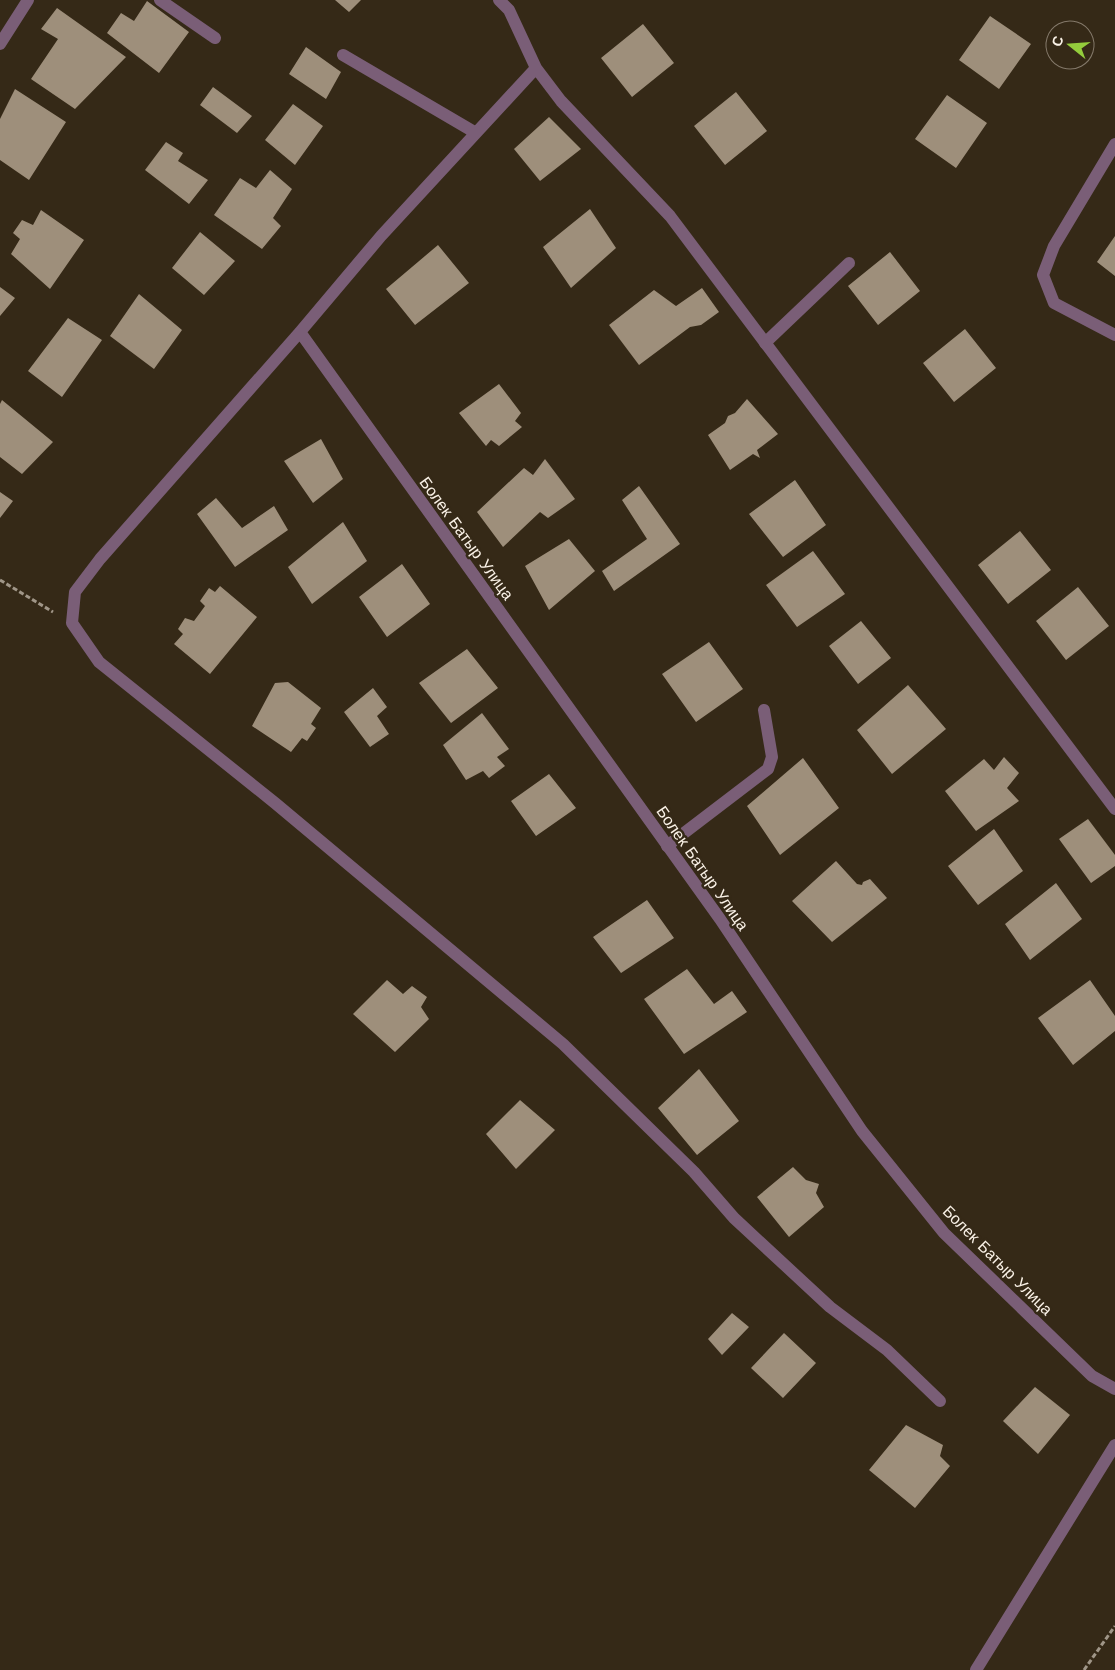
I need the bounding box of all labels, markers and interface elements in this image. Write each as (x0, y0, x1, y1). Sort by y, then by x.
north arrow (1045, 20, 1095, 70)
text: С (1048, 34, 1067, 48)
street label: Болек Батыр Улица (416, 473, 518, 604)
street label: Болек Батыр Улица (653, 802, 753, 934)
street label: Болек Батыр Улица (939, 1202, 1057, 1319)

